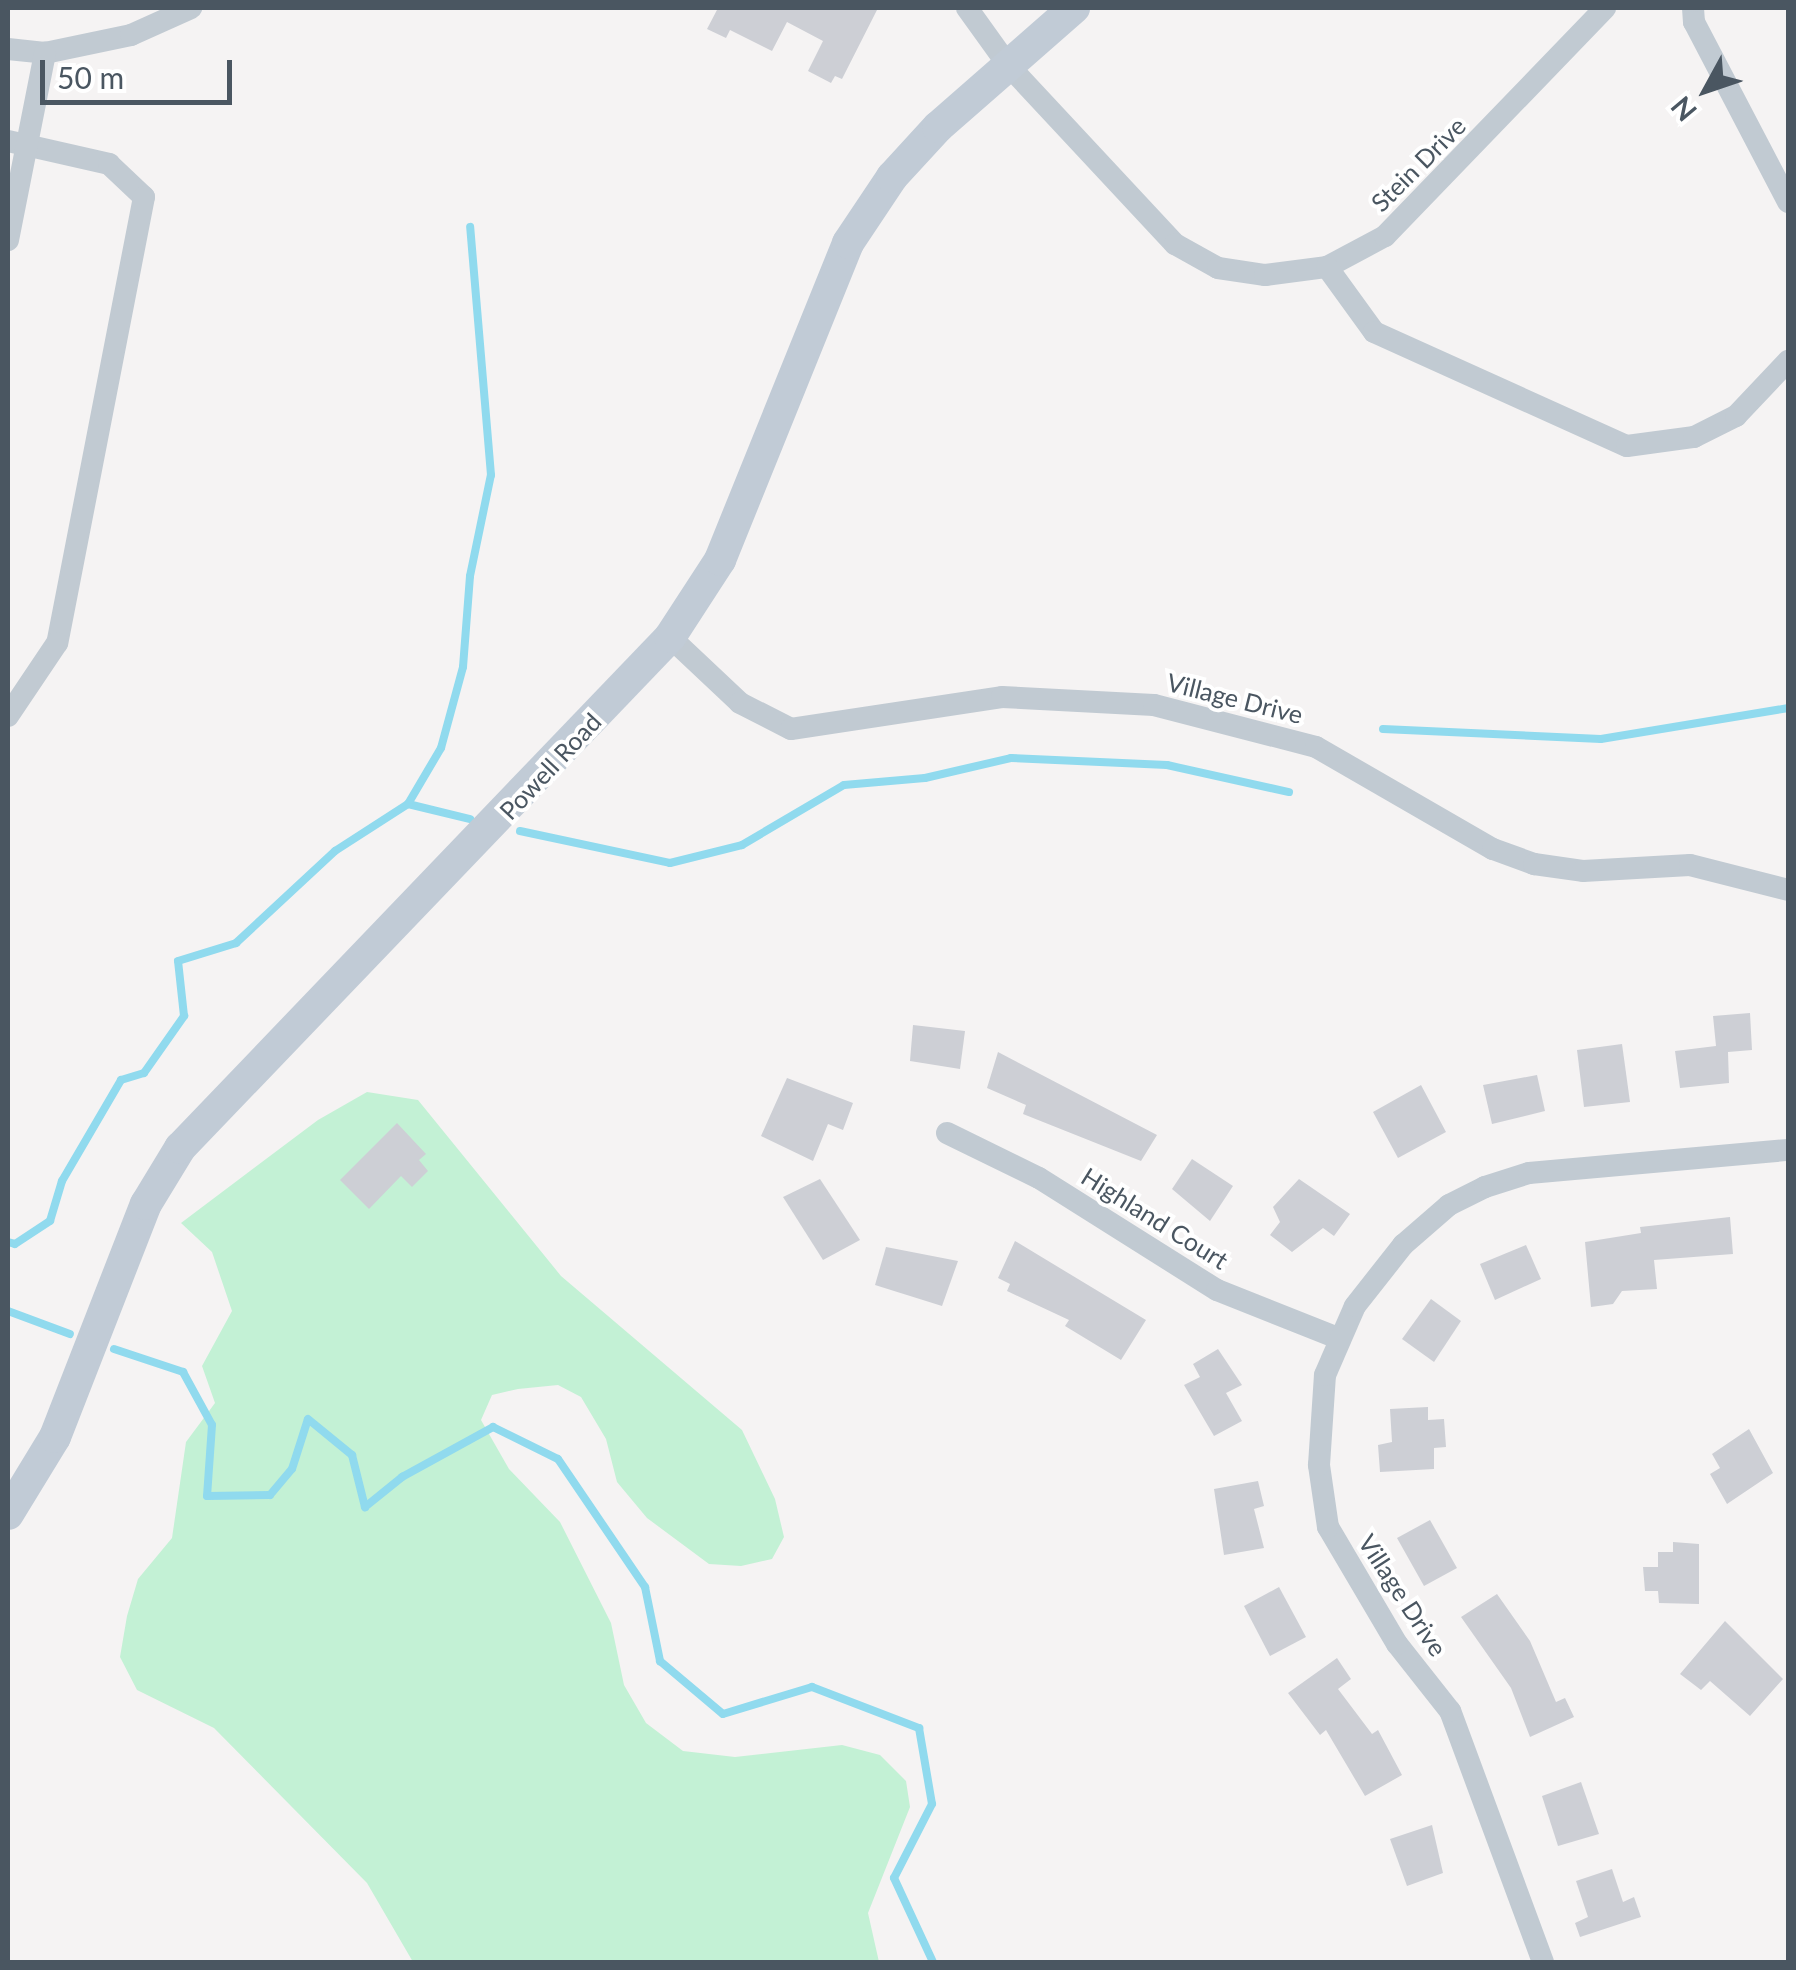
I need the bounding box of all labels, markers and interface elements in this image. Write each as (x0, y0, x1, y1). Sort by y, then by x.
scale bar (45, 40, 238, 102)
north arrow (1656, 40, 1756, 140)
text: 50 m (57, 59, 124, 95)
text: N (1663, 90, 1703, 128)
street label: Stein Drive (1365, 111, 1471, 217)
street label: Village Drive (1164, 667, 1306, 729)
street label: Powell Road (493, 707, 607, 825)
street label: Highland Court (1076, 1161, 1234, 1275)
street label: Village Drive (1353, 1528, 1453, 1662)

